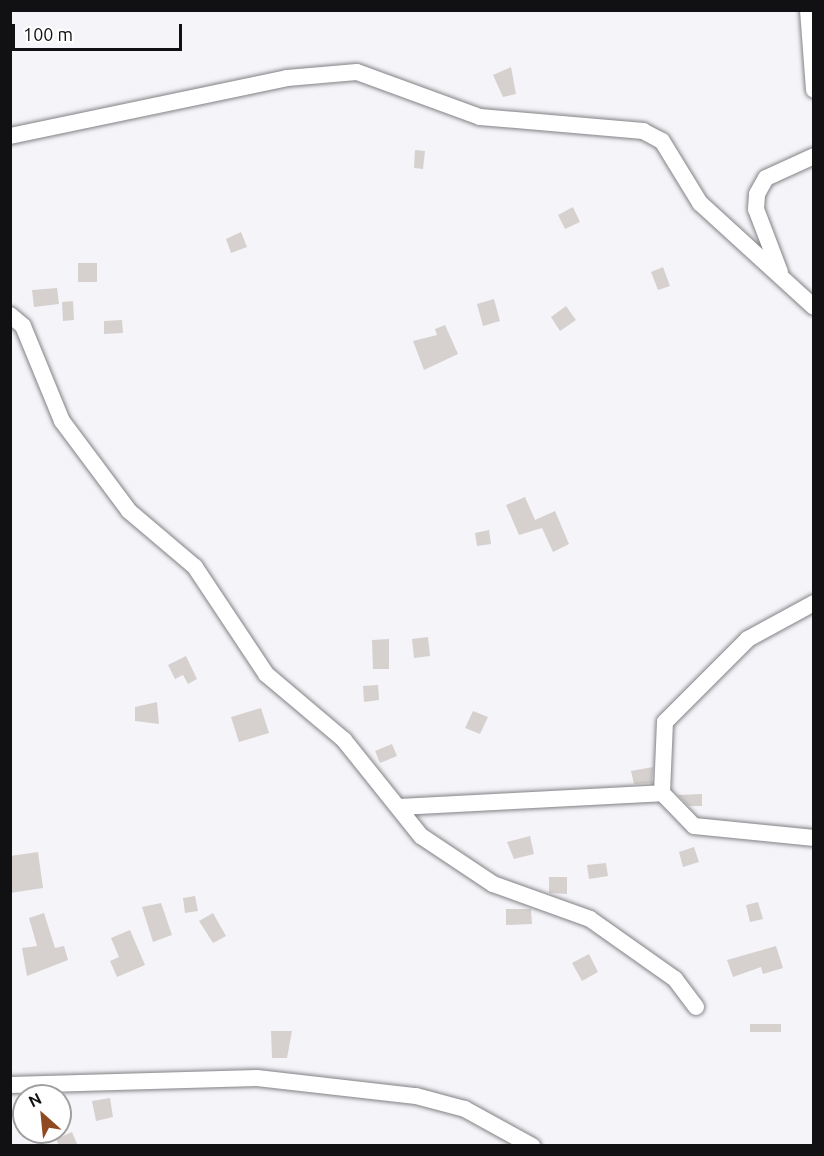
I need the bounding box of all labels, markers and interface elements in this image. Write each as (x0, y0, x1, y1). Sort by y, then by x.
scale bar (15, 12, 184, 50)
text: 100 m (23, 24, 73, 44)
north arrow (12, 1084, 72, 1144)
text: N (25, 1089, 44, 1110)

